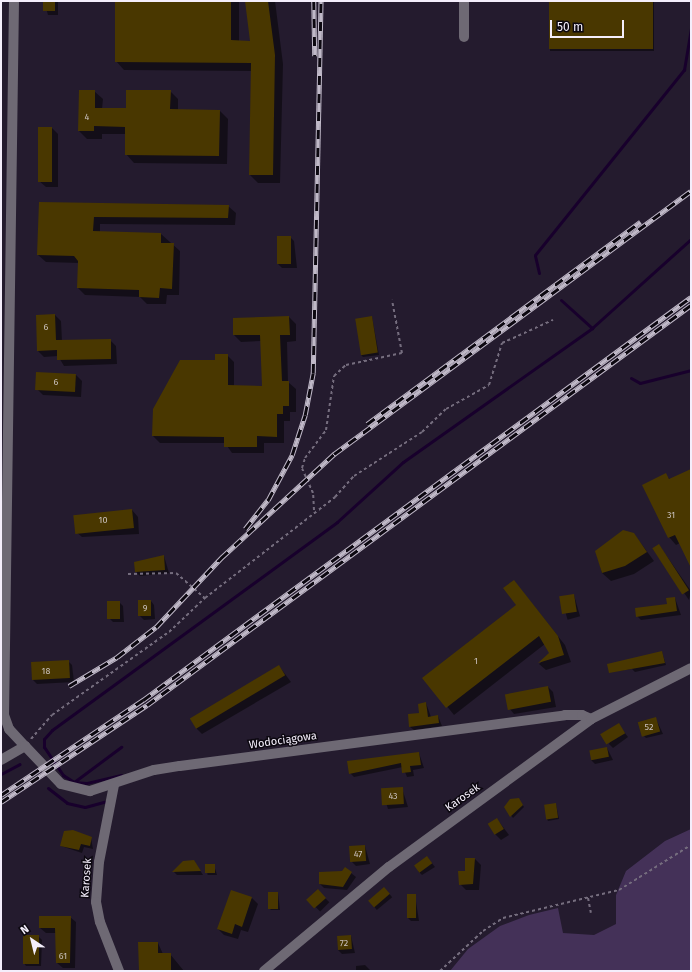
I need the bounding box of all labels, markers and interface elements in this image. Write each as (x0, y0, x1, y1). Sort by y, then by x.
scale bar (552, 12, 626, 38)
text: 50 m (557, 20, 583, 34)
house number: 4 (85, 112, 89, 122)
house number: 6 (44, 322, 48, 332)
house number: 6 (54, 377, 58, 387)
house number: 31 (667, 510, 675, 520)
house number: 10 (99, 515, 107, 525)
house number: 9 (143, 603, 147, 613)
house number: 1 (474, 656, 478, 666)
house number: 18 (42, 666, 50, 676)
house number: 52 (645, 722, 653, 732)
street label: Wodociągowa (248, 730, 318, 752)
street label: Karosek (443, 781, 483, 815)
house number: 43 (388, 791, 398, 801)
house number: 47 (354, 849, 362, 859)
street label: Karosek (79, 858, 95, 898)
north arrow (12, 920, 52, 960)
text: N (18, 922, 32, 937)
house number: 72 (340, 938, 348, 948)
house number: 61 (59, 951, 67, 961)

